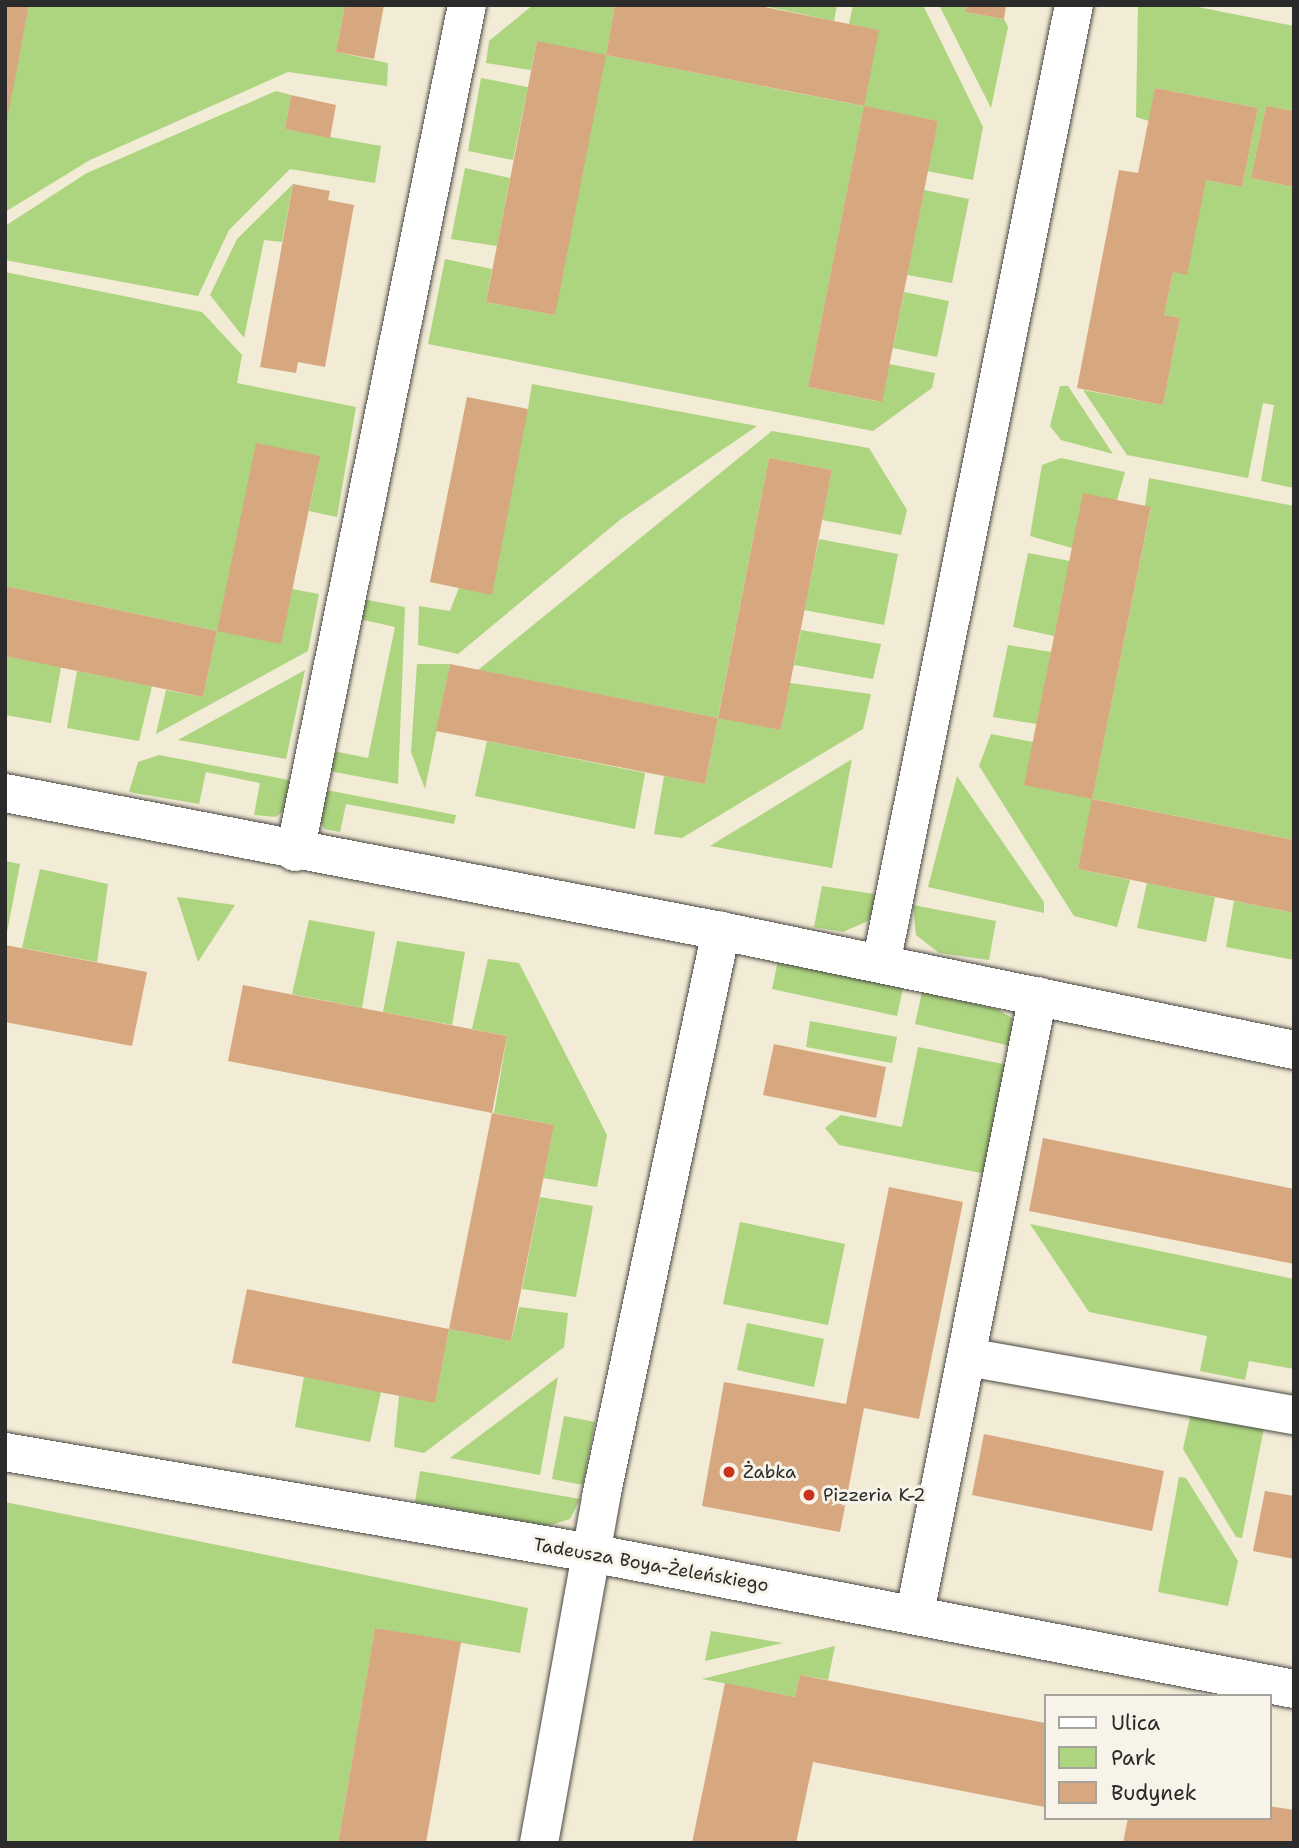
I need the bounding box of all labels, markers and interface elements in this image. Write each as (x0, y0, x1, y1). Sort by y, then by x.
place label: Żabka (743, 1461, 796, 1483)
marker: Żabka (721, 1464, 737, 1480)
place label: Pizzeria K-2 (823, 1484, 926, 1506)
marker: Pizzeria K-2 (801, 1487, 817, 1503)
street label: Tadeusza Boya-Żeleńskiego (532, 1534, 770, 1596)
legend (1044, 1694, 1271, 1820)
text: Ulica (1111, 1709, 1160, 1737)
text: Park (1111, 1744, 1156, 1772)
text: Budynek (1111, 1779, 1197, 1807)

